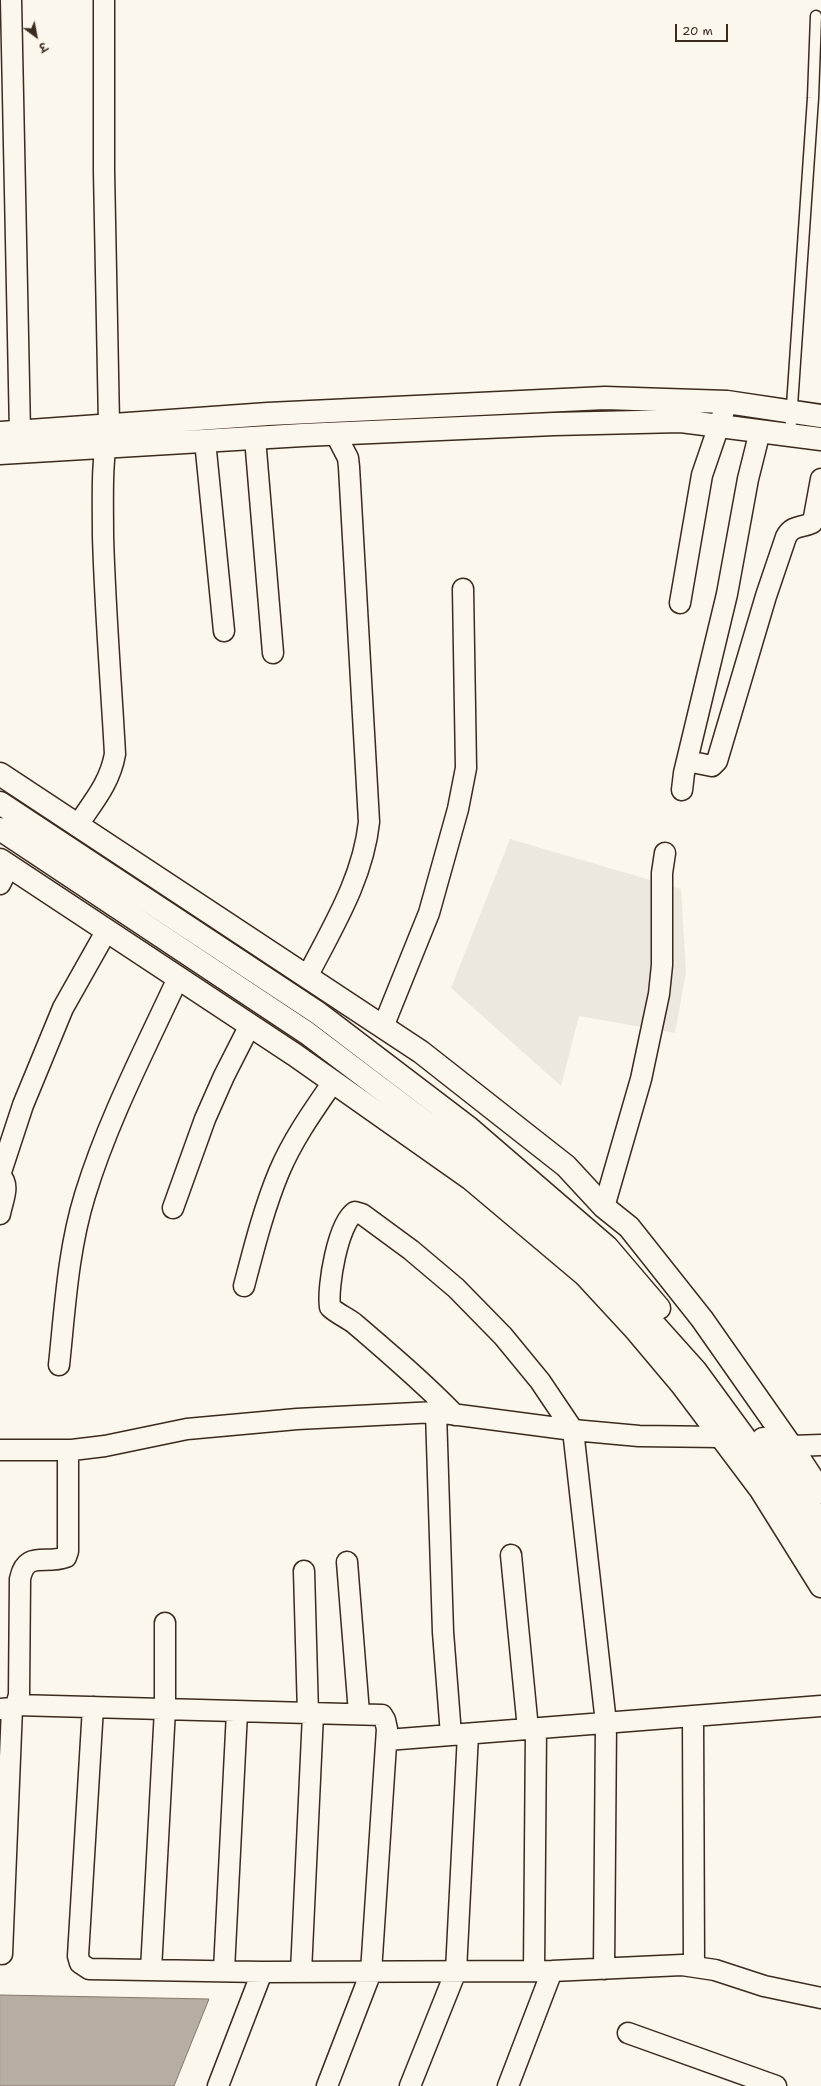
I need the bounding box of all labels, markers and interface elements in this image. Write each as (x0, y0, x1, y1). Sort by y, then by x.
north arrow (16, 16, 56, 56)
scale bar (677, 16, 730, 42)
text: 20 m (682, 23, 713, 39)
text: उ (36, 38, 50, 55)

